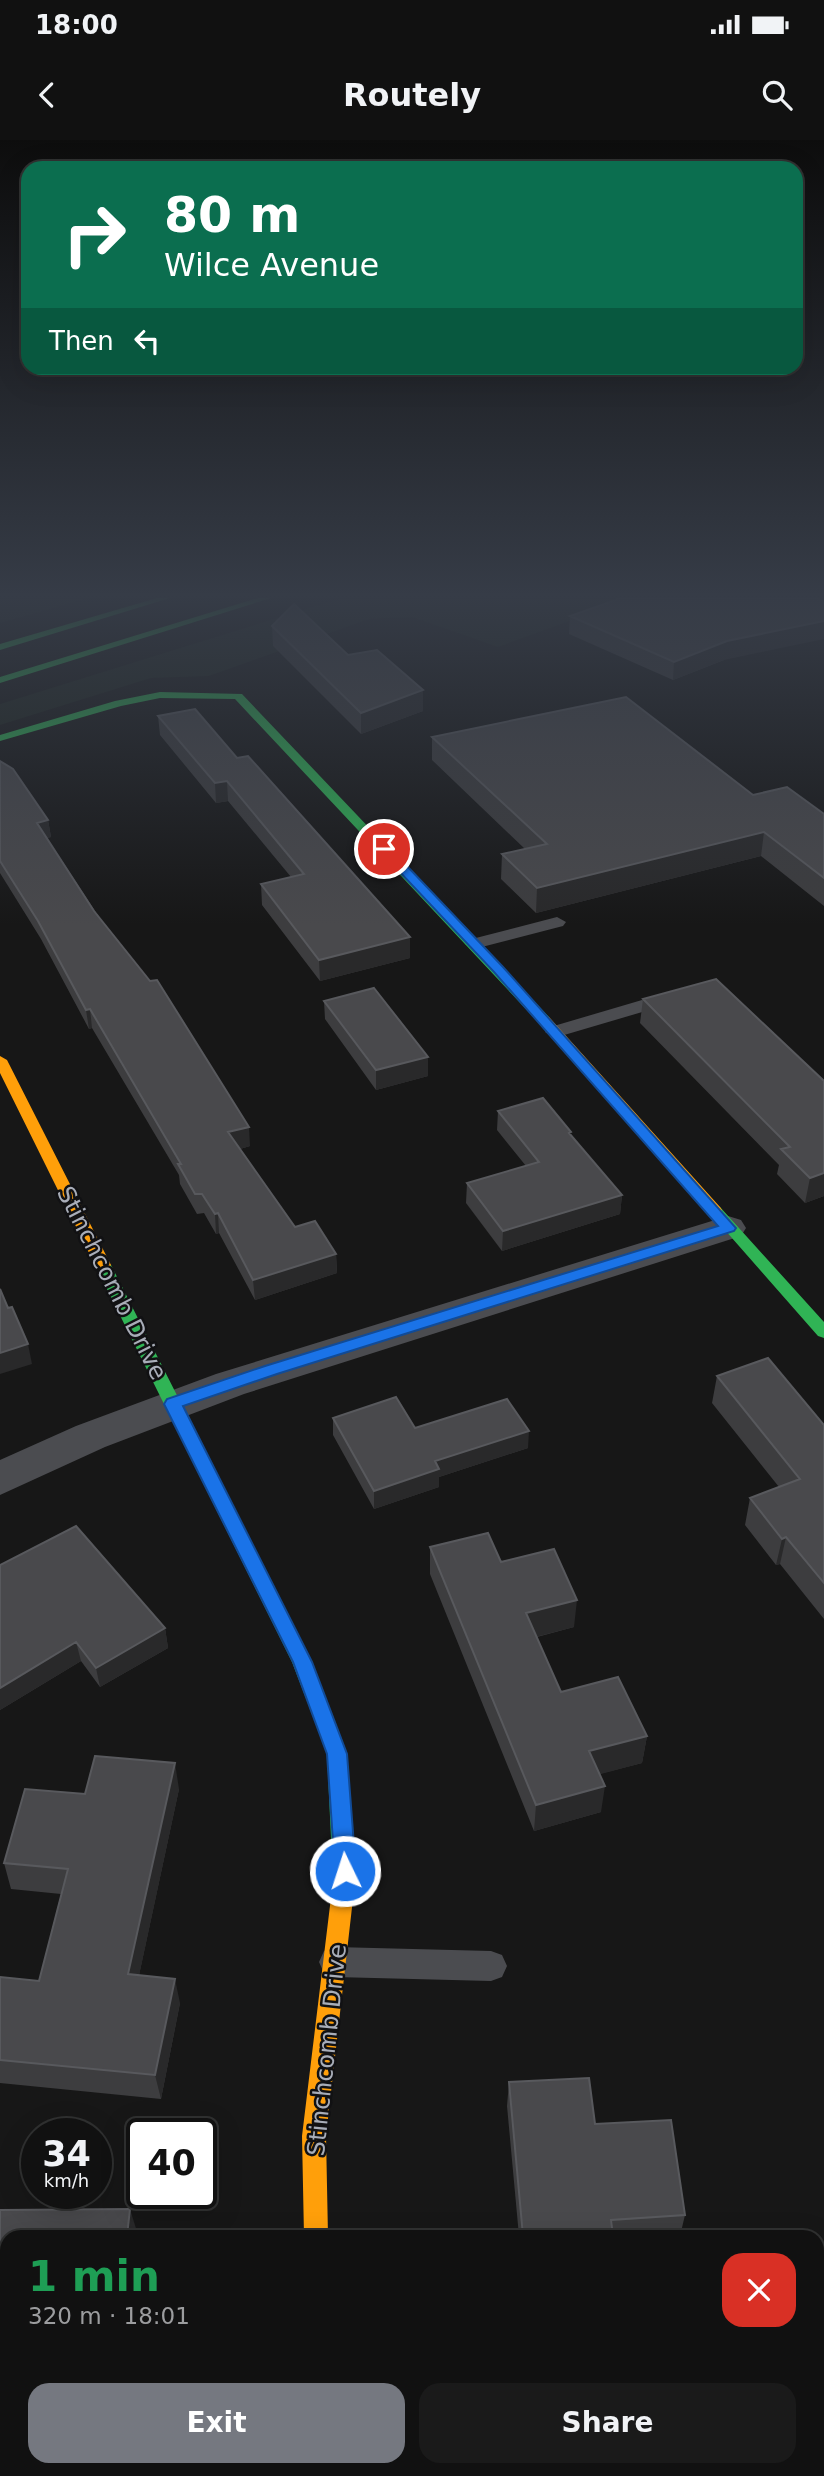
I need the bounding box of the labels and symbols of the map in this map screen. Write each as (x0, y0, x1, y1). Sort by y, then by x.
pin (354, 819, 414, 879)
street label: Stinchcomb Drive (51, 1182, 173, 1384)
position arrow (308, 1834, 382, 1908)
street label: Stinchcomb Drive (302, 1943, 352, 2157)
speed limit sign: 40 (126, 2118, 217, 2209)

